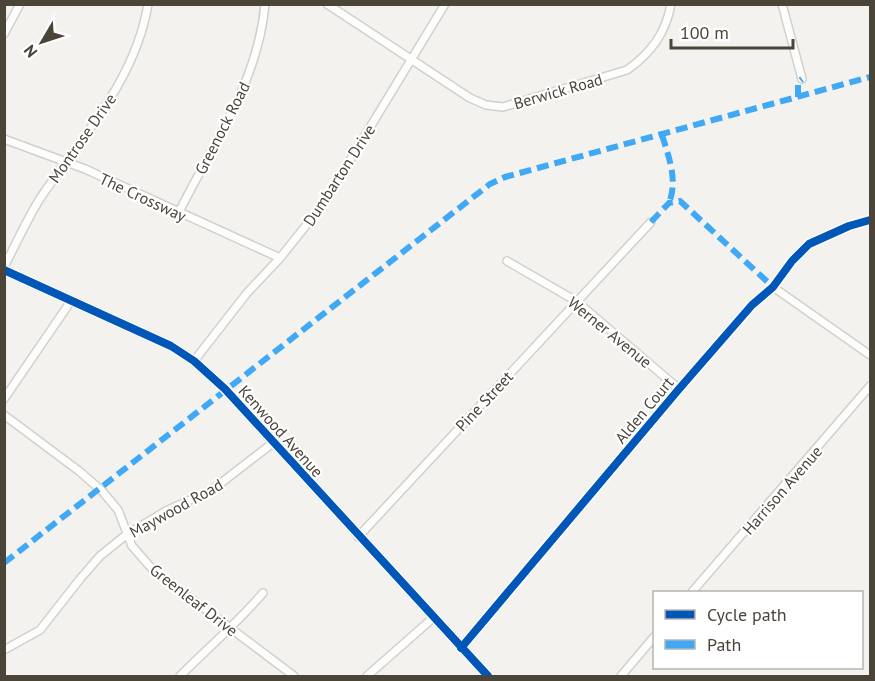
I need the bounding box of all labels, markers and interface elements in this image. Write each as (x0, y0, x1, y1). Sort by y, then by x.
north arrow (12, 12, 72, 72)
scale bar (671, 12, 792, 50)
text: 100 m (680, 21, 729, 44)
text: N (19, 41, 41, 62)
street label: Berwick Road (511, 69, 605, 113)
street label: Greenock Road (190, 78, 254, 178)
street label: Montrose Drive (44, 89, 120, 187)
street label: Dumbarton Drive (299, 120, 379, 230)
street label: The Crossway (96, 168, 190, 226)
street label: Werner Avenue (564, 292, 656, 372)
street label: Pine Street (451, 366, 517, 435)
street label: Alden Court (610, 372, 678, 447)
street label: Kenwood Avenue (234, 381, 328, 481)
street label: Harrison Avenue (738, 441, 826, 539)
street label: Maywood Road (126, 474, 226, 542)
street label: Greenleaf Drive (146, 559, 242, 641)
legend (653, 591, 863, 669)
text: Cycle path (707, 603, 787, 626)
text: Path (707, 633, 741, 656)

